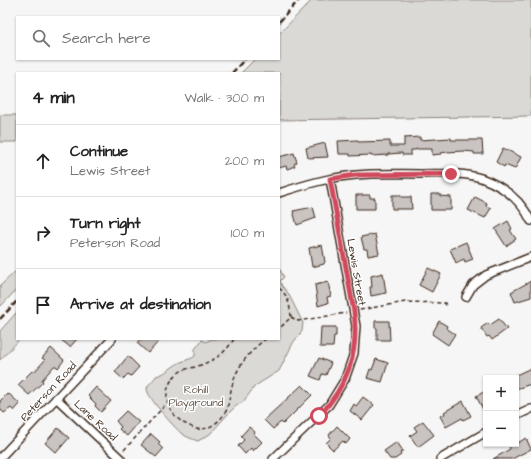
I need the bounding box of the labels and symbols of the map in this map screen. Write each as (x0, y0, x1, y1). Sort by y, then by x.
route end (442, 165, 460, 183)
street label: Lewis Street (343, 237, 370, 307)
street label: Peterson Road (17, 358, 80, 424)
park label: Rohill Playground (168, 382, 224, 411)
street label: Lane Road (71, 396, 121, 445)
route start (310, 407, 328, 425)

